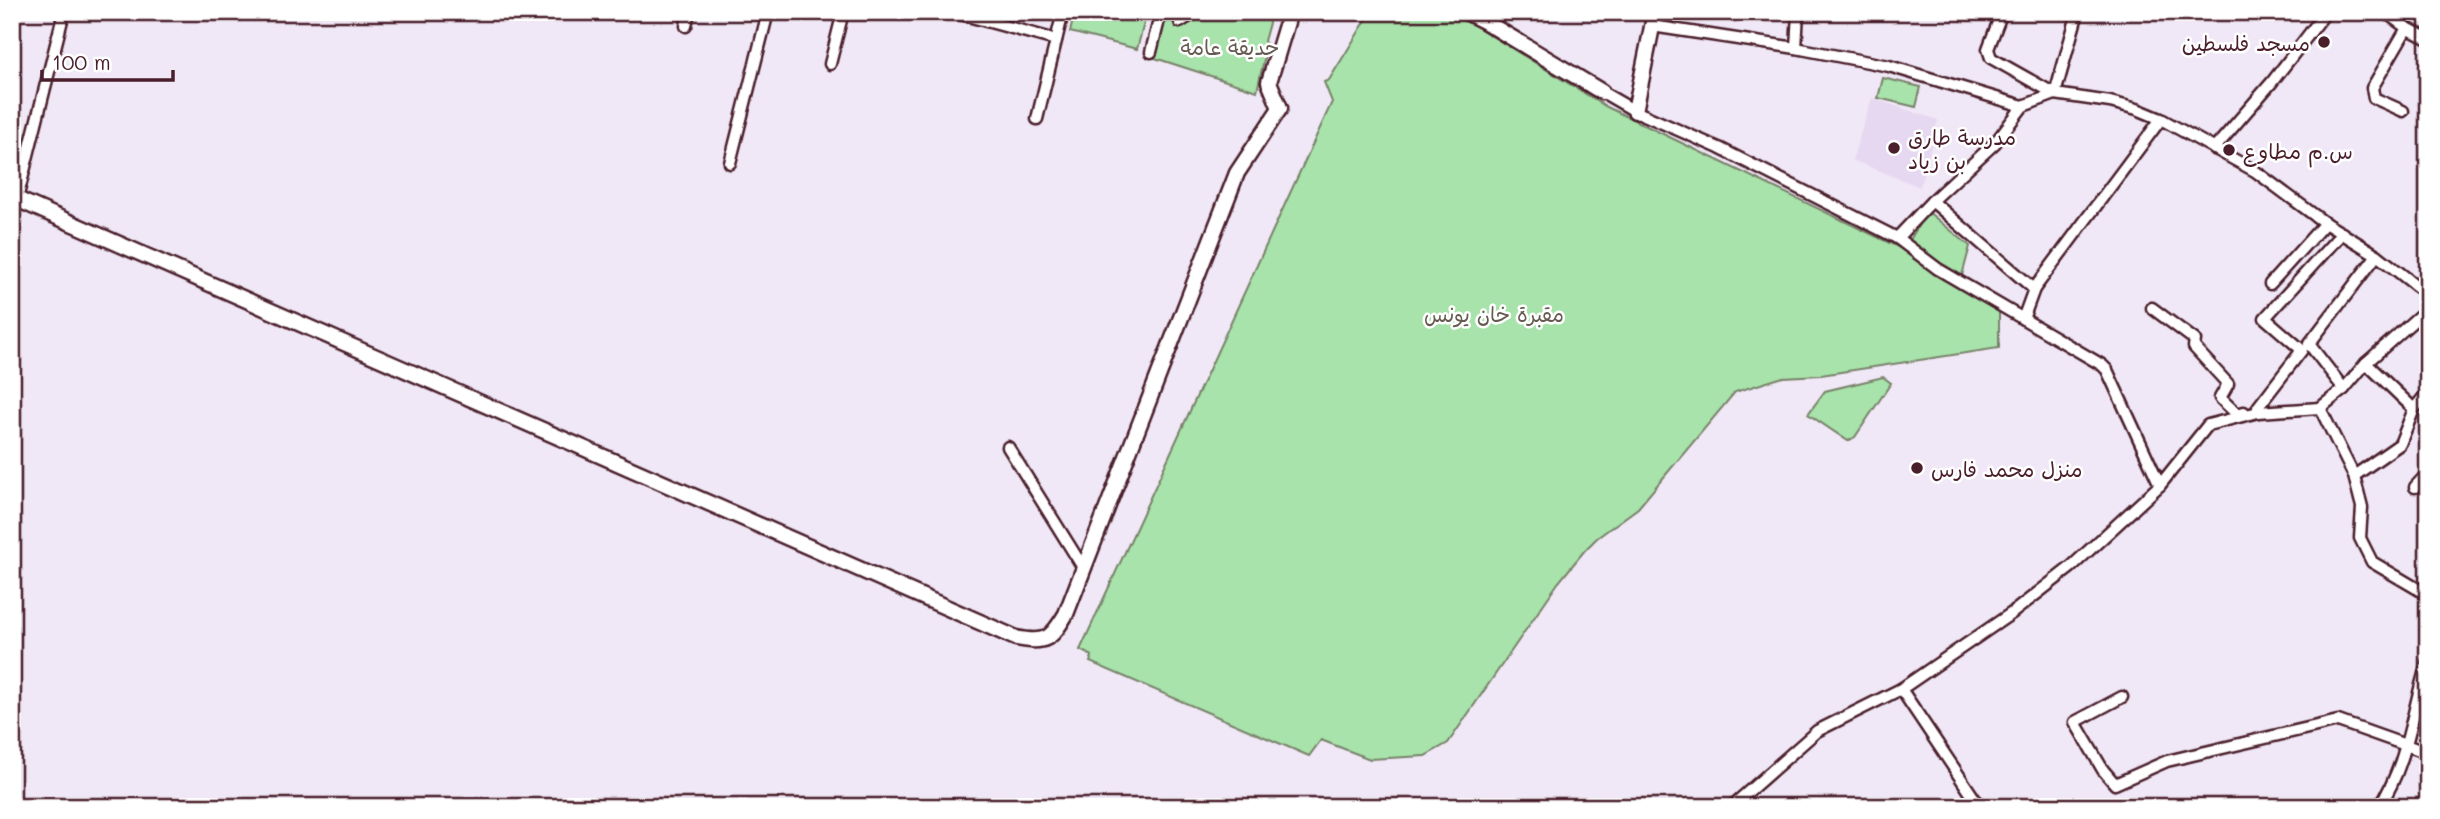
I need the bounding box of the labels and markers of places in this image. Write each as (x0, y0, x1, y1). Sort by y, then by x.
place label: مسجد فلسطين (2182, 29, 2310, 56)
marker: مسجد فلسطين (2316, 34, 2332, 50)
place label: مدرسة طارق بن زياد (1908, 123, 2016, 175)
place label: س.م مطاوع (2243, 137, 2353, 168)
marker: مدرسة طارق بن زياد (1886, 140, 1902, 156)
marker: س.م مطاوع (2221, 142, 2237, 158)
place label: منزل محمد فارس (1931, 455, 2083, 482)
marker: منزل محمد فارس (1909, 460, 1925, 476)

